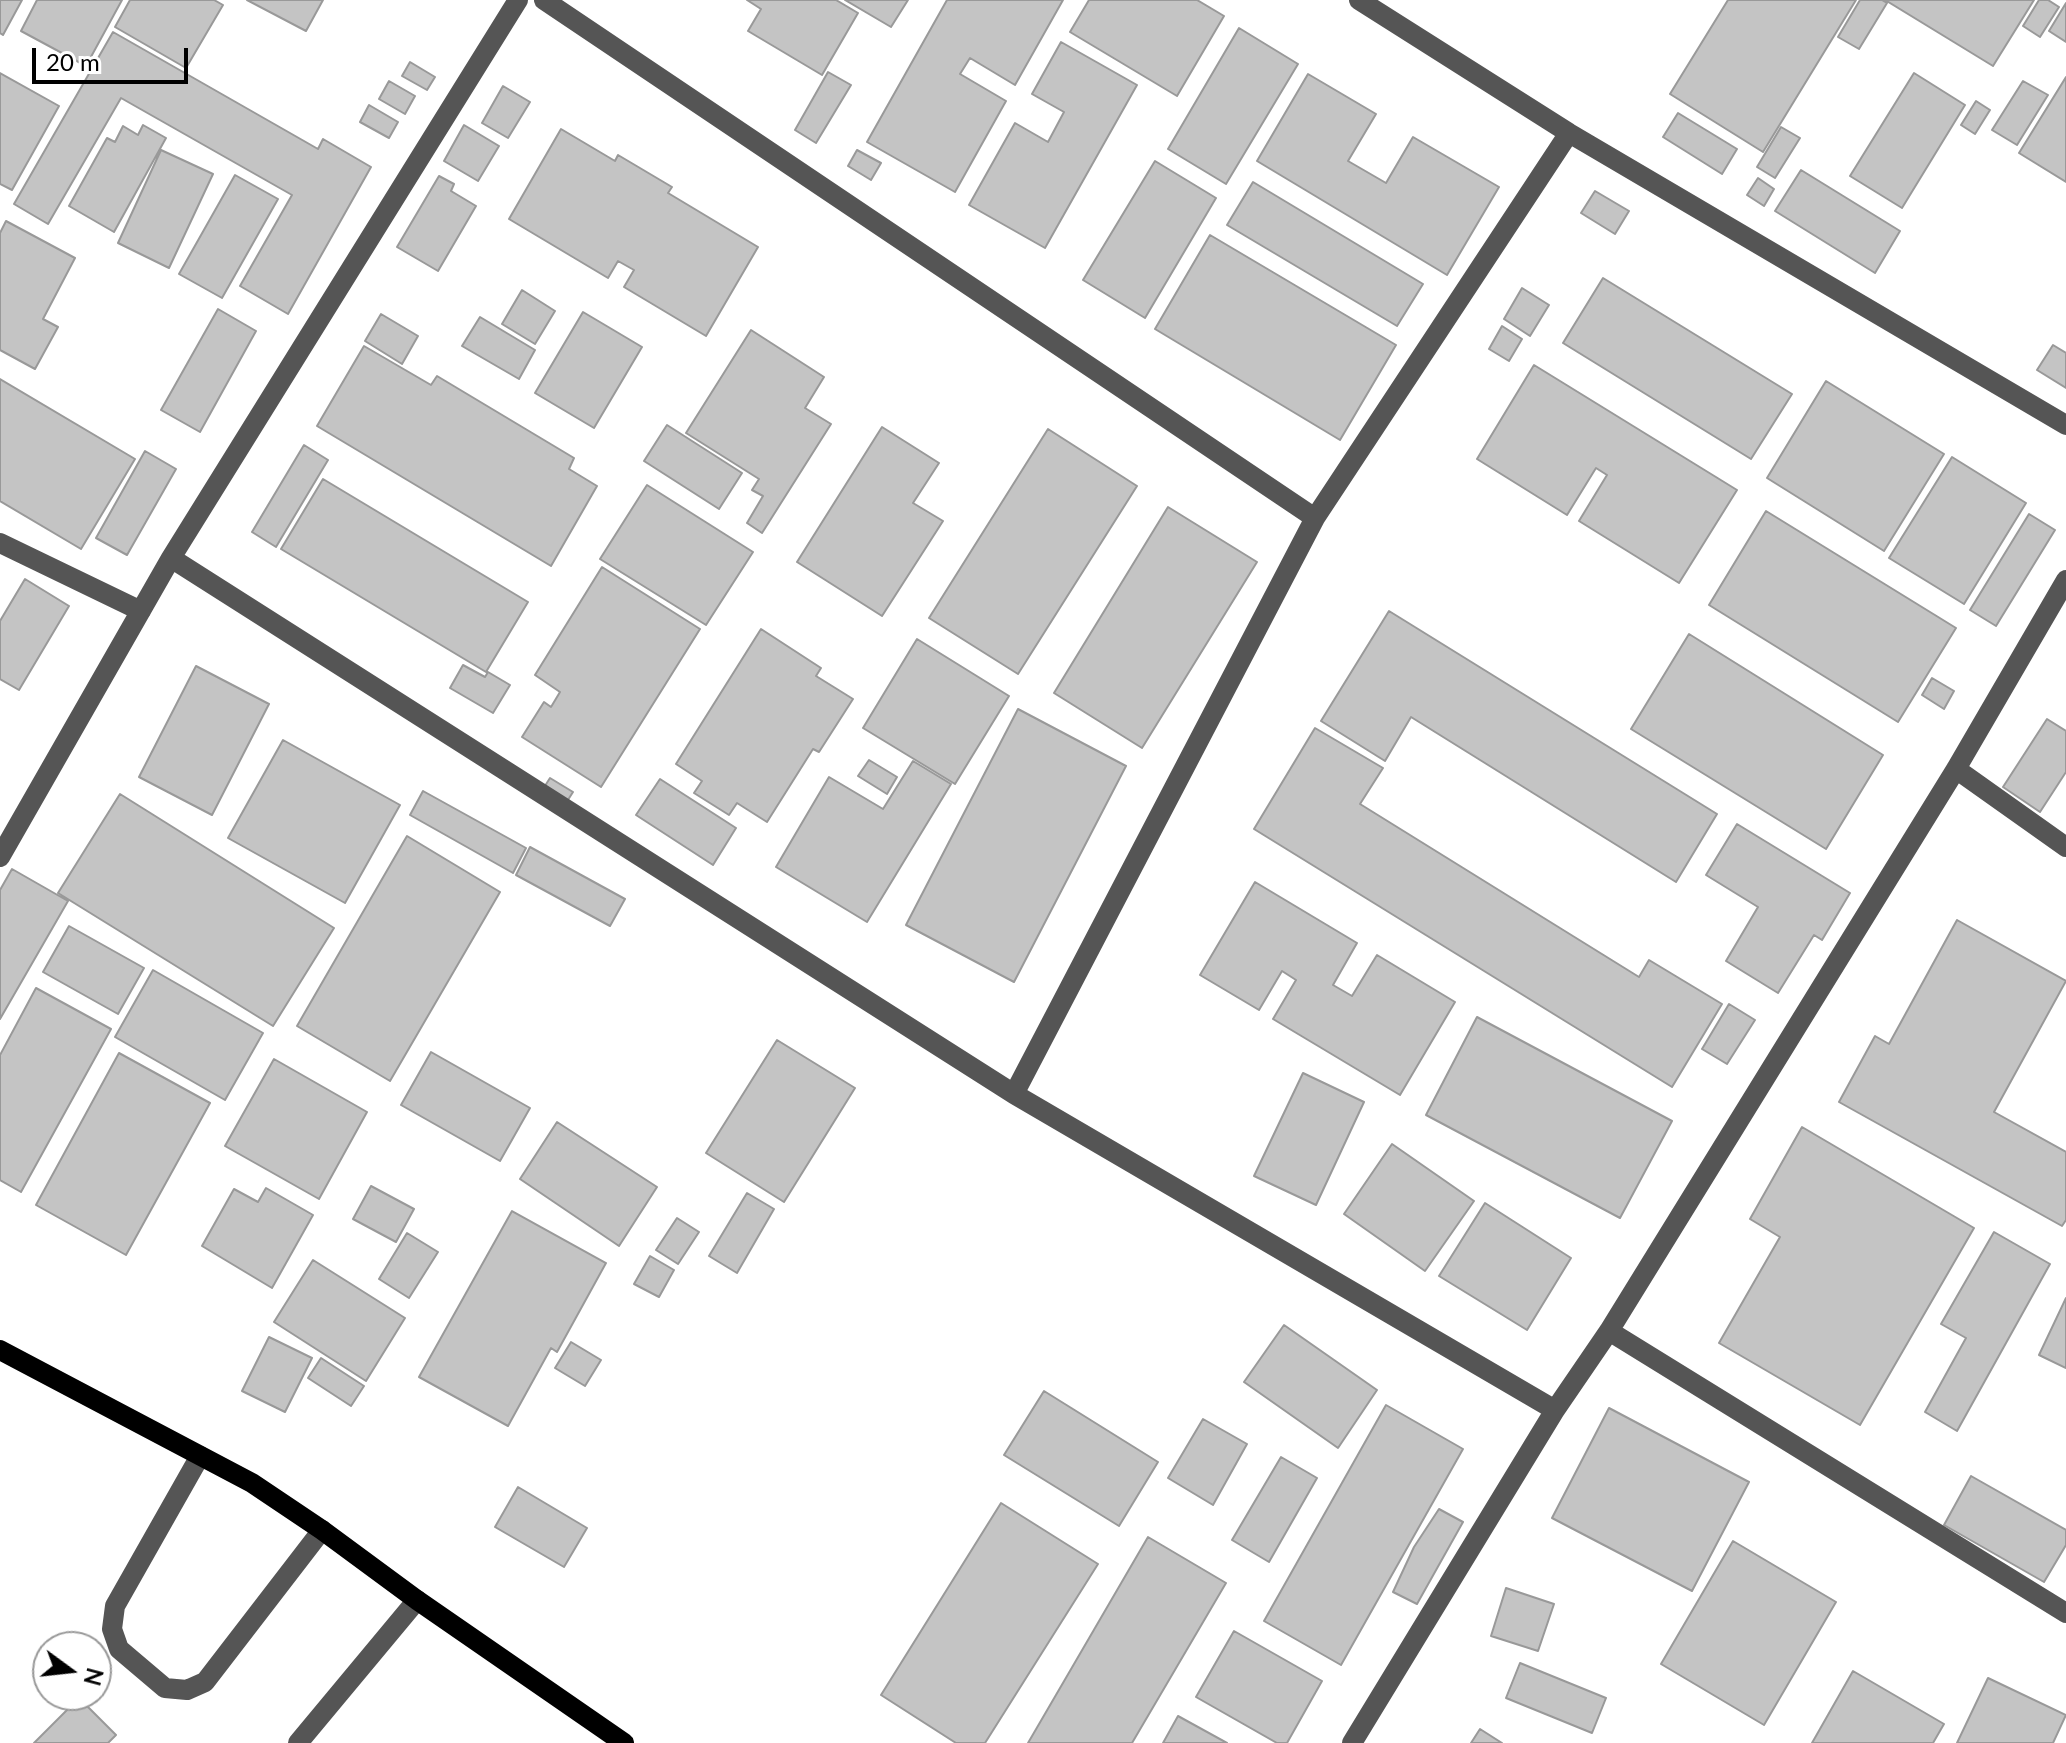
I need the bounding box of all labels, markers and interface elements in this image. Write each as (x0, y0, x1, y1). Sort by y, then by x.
scale bar (36, 32, 192, 82)
text: 20 m (46, 47, 100, 76)
north arrow (32, 1631, 112, 1711)
text: N (79, 1665, 109, 1688)

